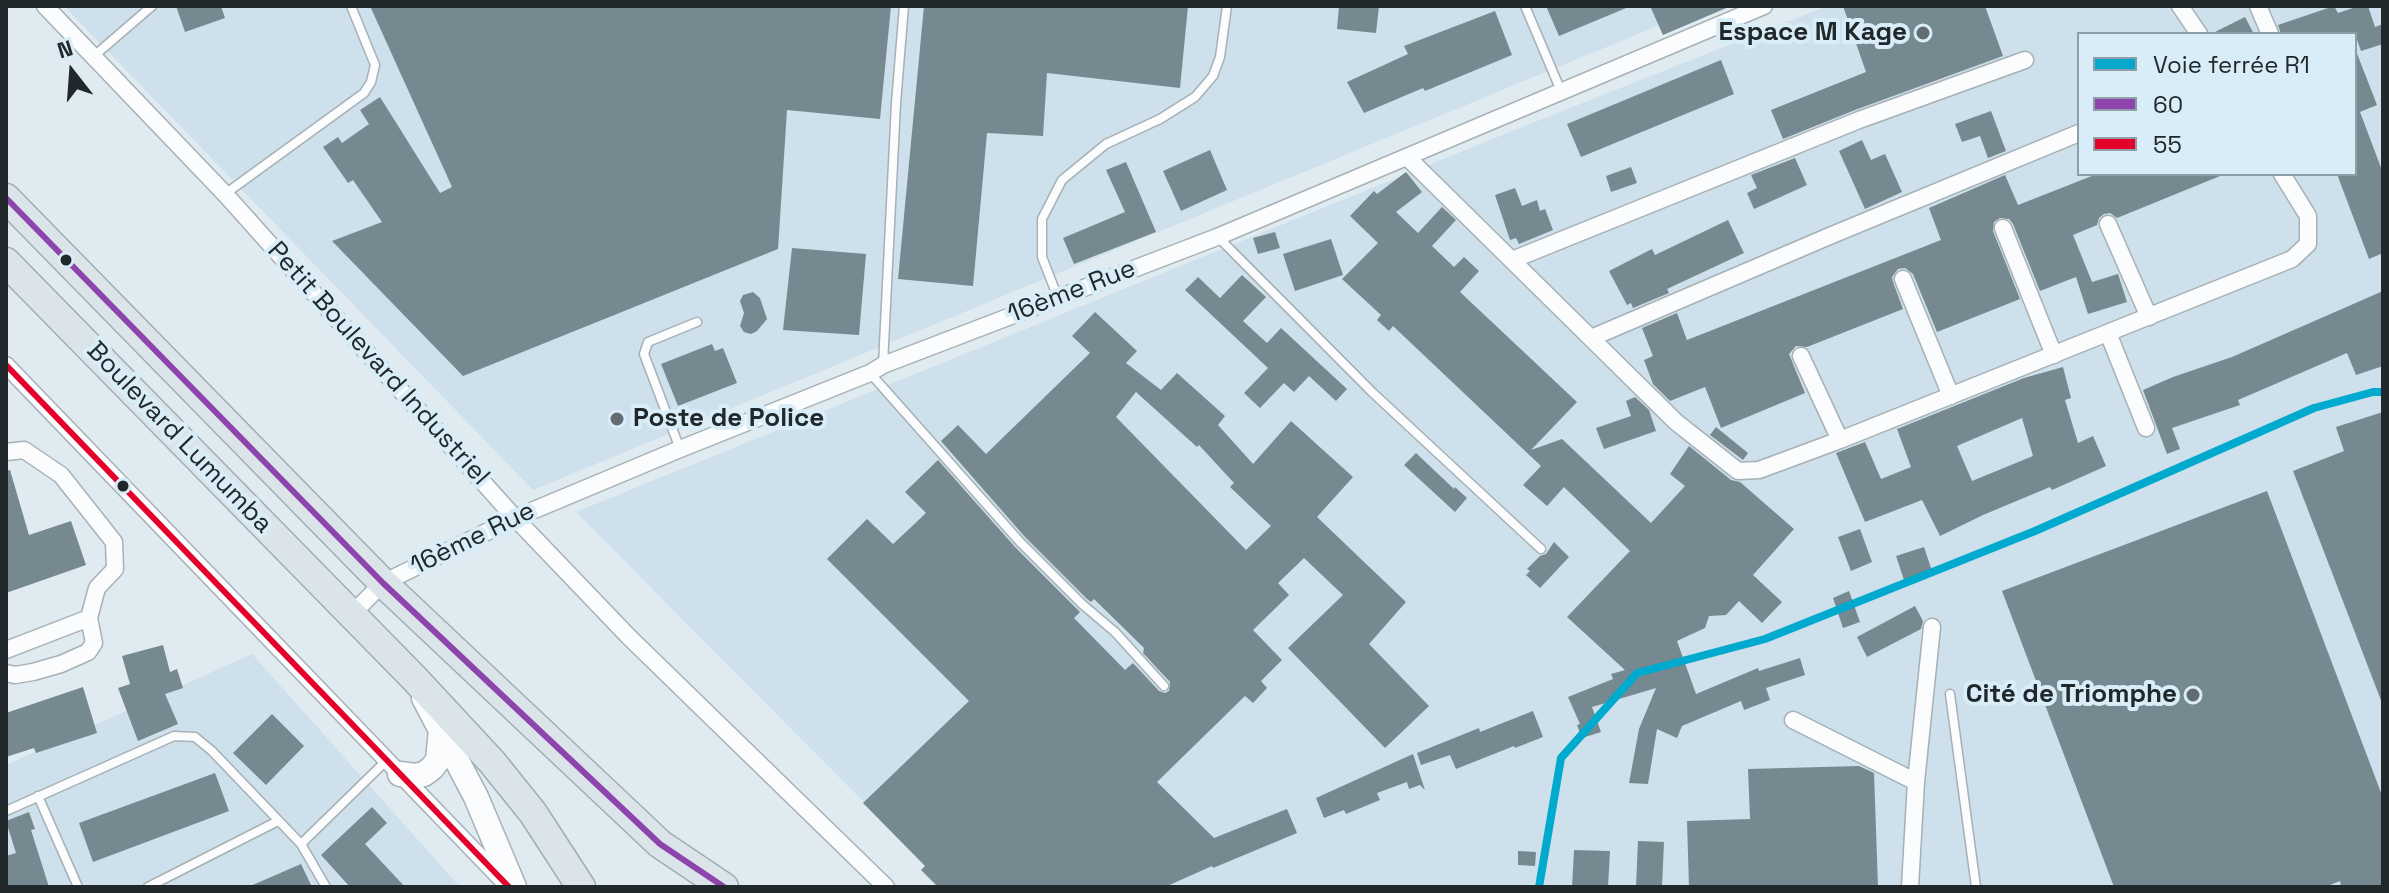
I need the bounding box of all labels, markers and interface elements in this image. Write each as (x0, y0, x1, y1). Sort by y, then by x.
place label: Espace M Kage (1719, 17, 1907, 49)
marker: Espace M Kage (1914, 24, 1932, 42)
north arrow (32, 32, 112, 112)
legend (2077, 32, 2357, 176)
text: N (54, 34, 76, 65)
text: Voie ferrée R1 (2153, 49, 2310, 80)
text: 60 (2153, 89, 2183, 120)
text: 55 (2153, 129, 2182, 160)
street label: Petit Boulevard Industriel (260, 236, 496, 492)
unlabelled marker (58, 252, 74, 268)
street label: 16ème Rue (1004, 253, 1140, 331)
street label: Boulevard Lumumba (80, 336, 278, 540)
place label: Poste de Police (633, 403, 824, 435)
marker: Poste de Police (608, 410, 626, 428)
unlabelled marker (115, 478, 131, 494)
street label: 16ème Rue (406, 496, 540, 582)
place label: Cité de Triomphe (1966, 679, 2177, 711)
marker: Cité de Triomphe (2184, 686, 2202, 704)

